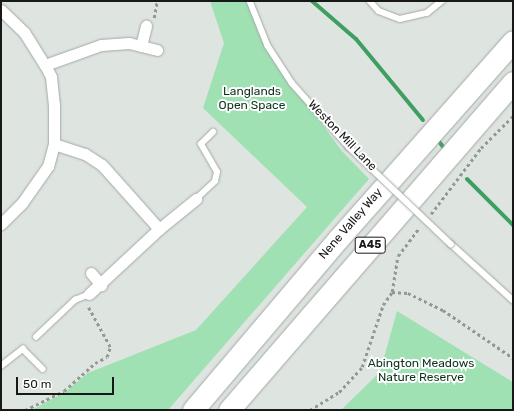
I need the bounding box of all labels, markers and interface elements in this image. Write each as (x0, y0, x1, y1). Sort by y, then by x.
park label: Langlands Open Space (219, 85, 285, 113)
street label: Weston Mill Lane (305, 98, 379, 174)
street label: Nene Valley Way (316, 185, 386, 263)
road number: A45 (354, 236, 386, 254)
park label: Abington Meadows Nature Reserve (368, 357, 474, 385)
scale bar (18, 369, 116, 395)
text: 50 m (23, 377, 51, 391)

